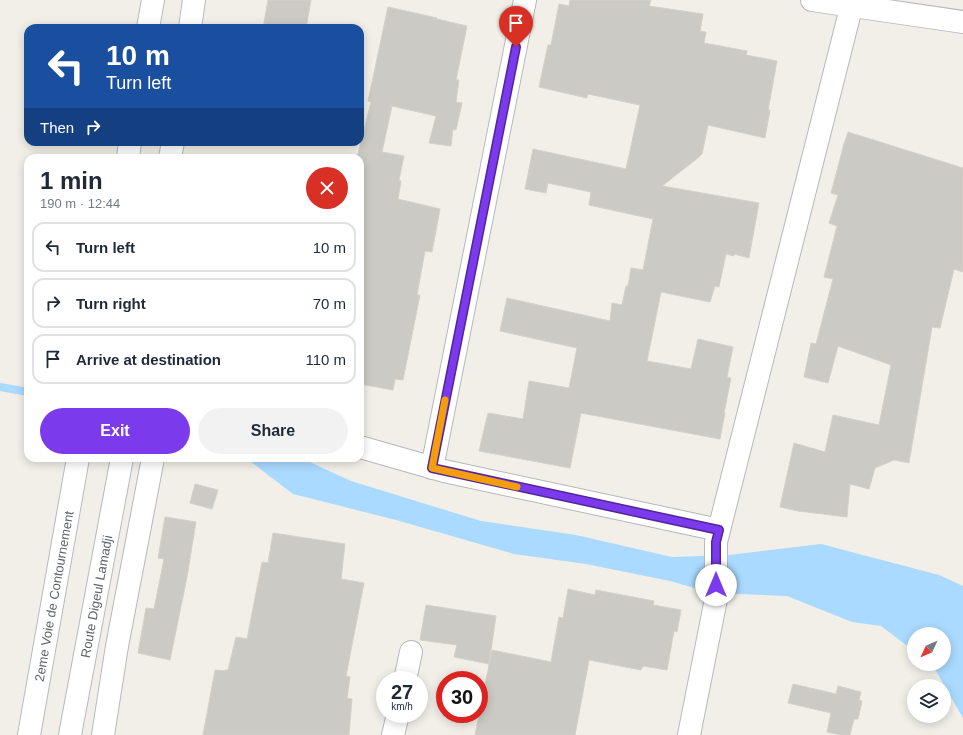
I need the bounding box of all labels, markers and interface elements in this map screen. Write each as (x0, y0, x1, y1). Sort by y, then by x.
pin (499, 6, 533, 47)
icon: arrive (505, 12, 527, 34)
icon: left (40, 40, 92, 92)
text: 10 m (106, 40, 170, 71)
text: Turn left (106, 73, 171, 93)
icon: right (82, 116, 104, 138)
text: Then (40, 119, 74, 136)
text: 1 min (40, 167, 103, 194)
button: close (306, 167, 348, 209)
text: 190 m · 12:44 (40, 196, 120, 211)
icon: left (42, 236, 64, 258)
text: Turn left (76, 239, 135, 256)
text: 10 m (313, 239, 346, 256)
icon: right (42, 292, 64, 314)
text: Turn right (76, 295, 146, 312)
text: 70 m (313, 295, 346, 312)
icon: arrive (42, 348, 64, 370)
text: Arrive at destination (76, 351, 221, 368)
text: 110 m (305, 351, 346, 368)
button: Exit (40, 408, 190, 454)
button: Share (198, 408, 348, 454)
street label: 2eme Voie de Contournement (31, 509, 76, 683)
street label: Route Digeul Lamadji (77, 534, 115, 659)
position arrow (695, 564, 737, 606)
north arrow (907, 627, 951, 671)
map controls (907, 627, 951, 723)
speed limit sign: 30 (436, 671, 488, 723)
button: layers (907, 679, 951, 723)
text: 27 (391, 681, 413, 703)
text: km/h (391, 701, 413, 712)

